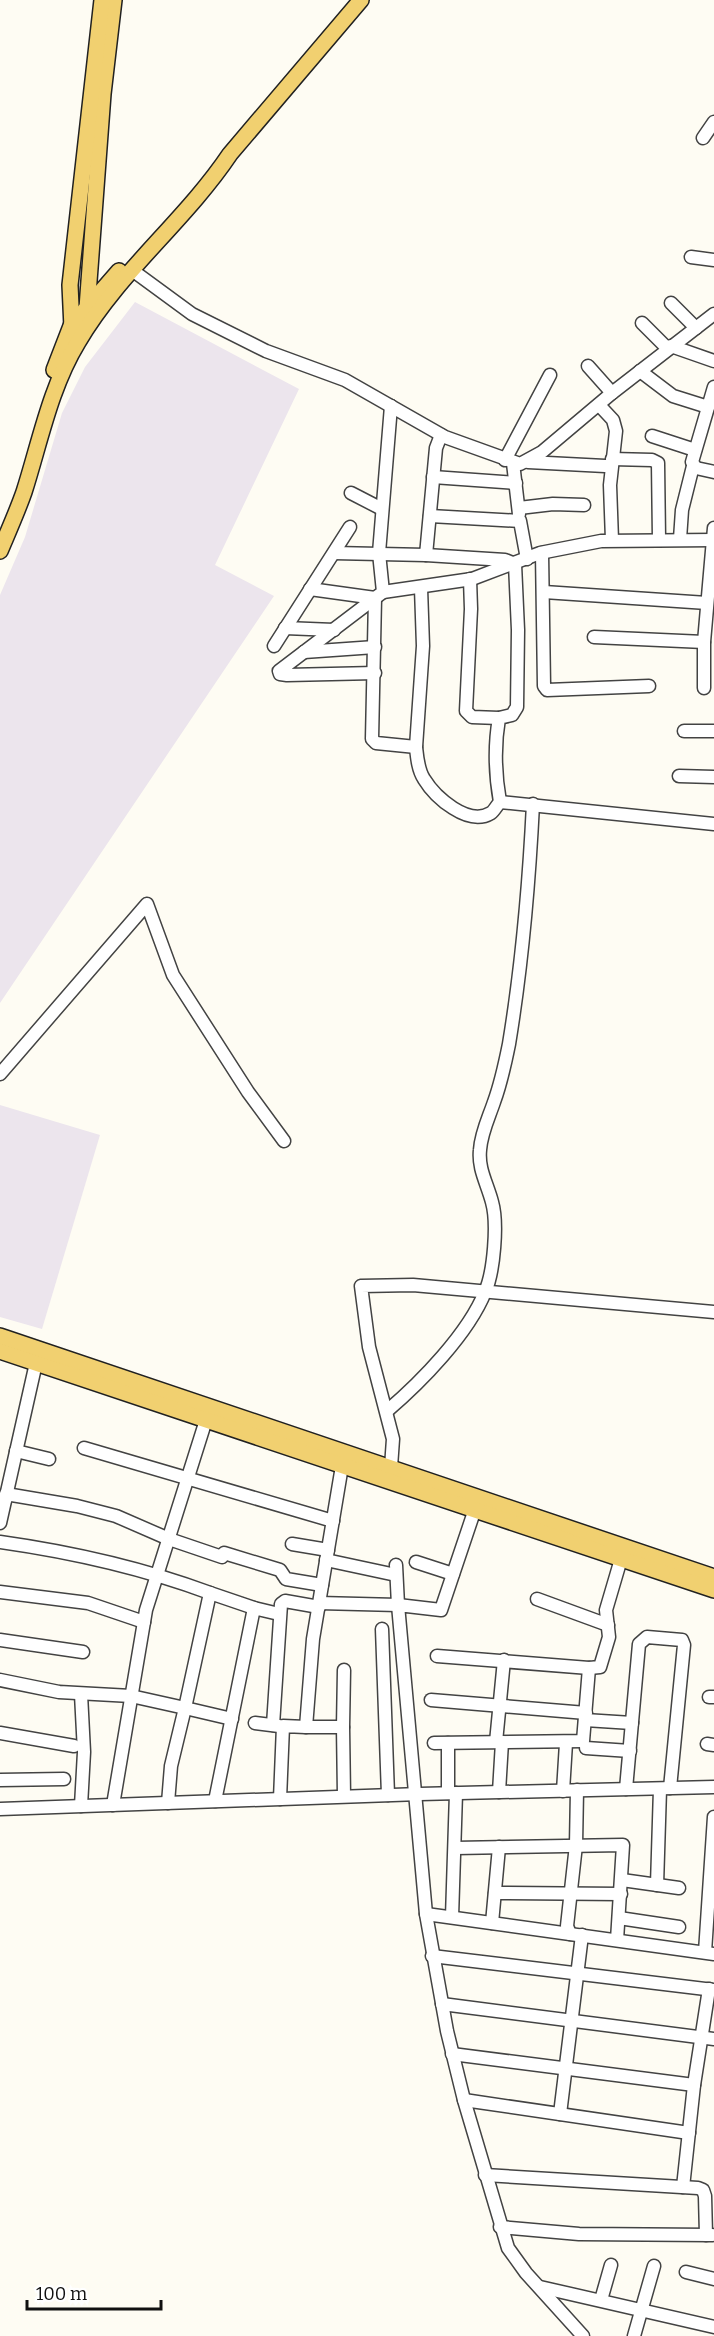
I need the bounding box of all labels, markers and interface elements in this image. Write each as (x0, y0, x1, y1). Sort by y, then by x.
scale bar (27, 2273, 160, 2311)
text: 100 m (36, 2283, 87, 2305)

